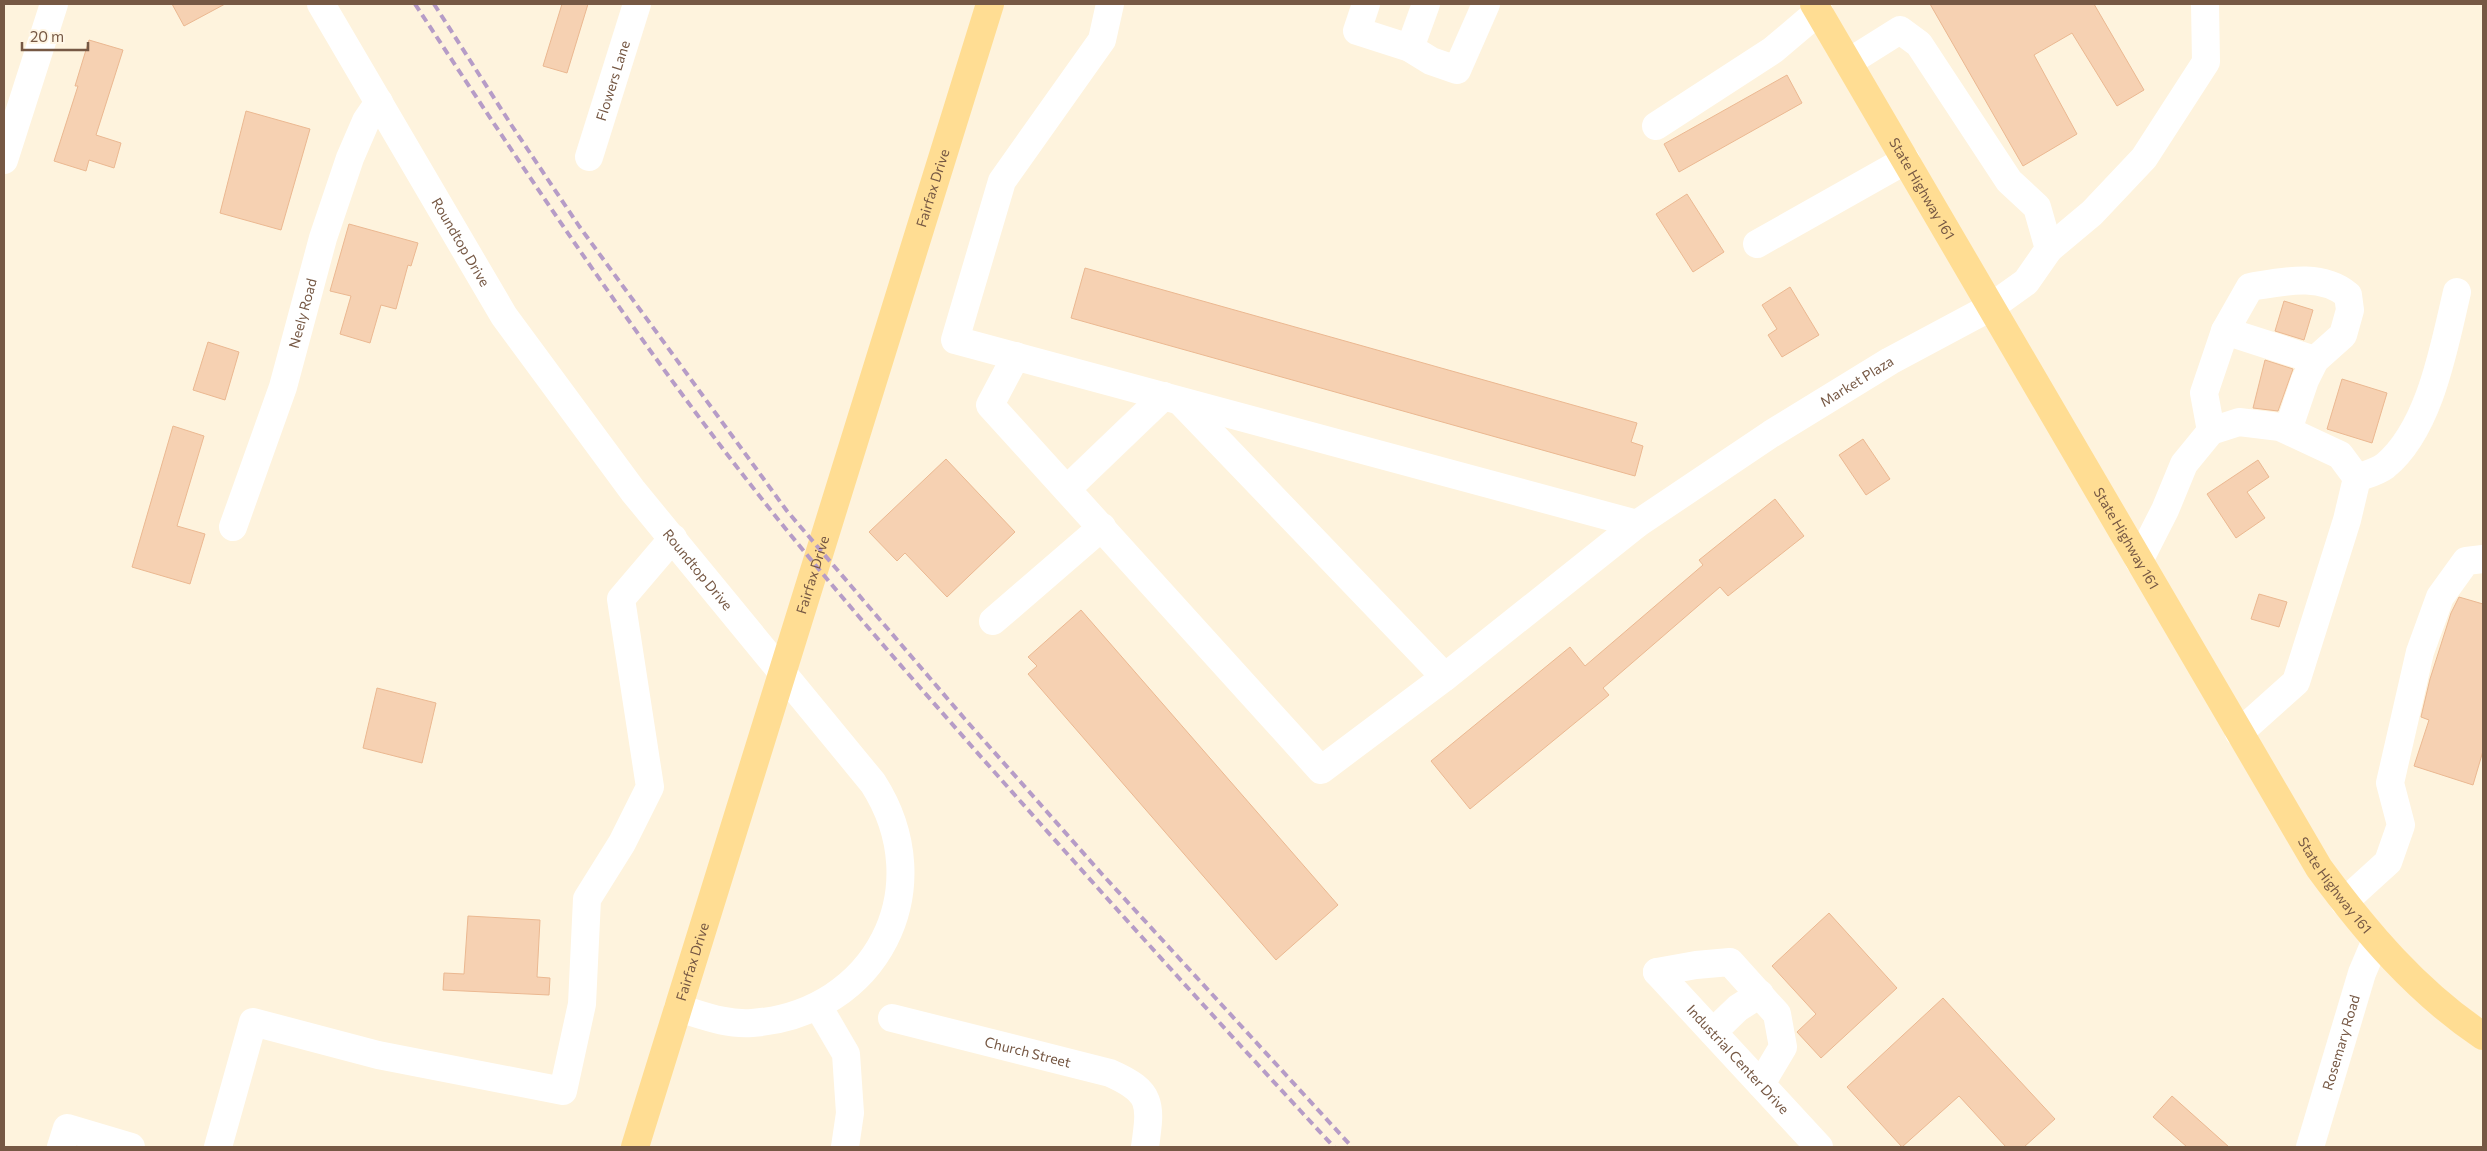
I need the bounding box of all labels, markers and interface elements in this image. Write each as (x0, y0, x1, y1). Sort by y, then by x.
scale bar (22, 20, 89, 52)
text: 20 m (30, 27, 64, 45)
street label: Flowers Lane (592, 38, 633, 123)
street label: State Highway 161 (1886, 135, 1959, 242)
street label: Fairfax Drive (912, 147, 952, 229)
street label: Roundtop Drive (428, 194, 494, 289)
street label: Neely Road (285, 276, 320, 350)
street label: Market Plaza (1817, 352, 1896, 410)
street label: State Highway 161 (2090, 484, 2163, 592)
street label: Roundtop Drive (660, 525, 736, 613)
street label: Fairfax Drive (792, 534, 832, 616)
street label: State Highway 161 (2295, 834, 2376, 937)
street label: Fairfax Drive (672, 920, 712, 1003)
street label: Rosemary Road (2318, 993, 2363, 1092)
street label: Industrial Center Drive (1683, 1001, 1793, 1117)
street label: Church Street (983, 1033, 1073, 1071)

